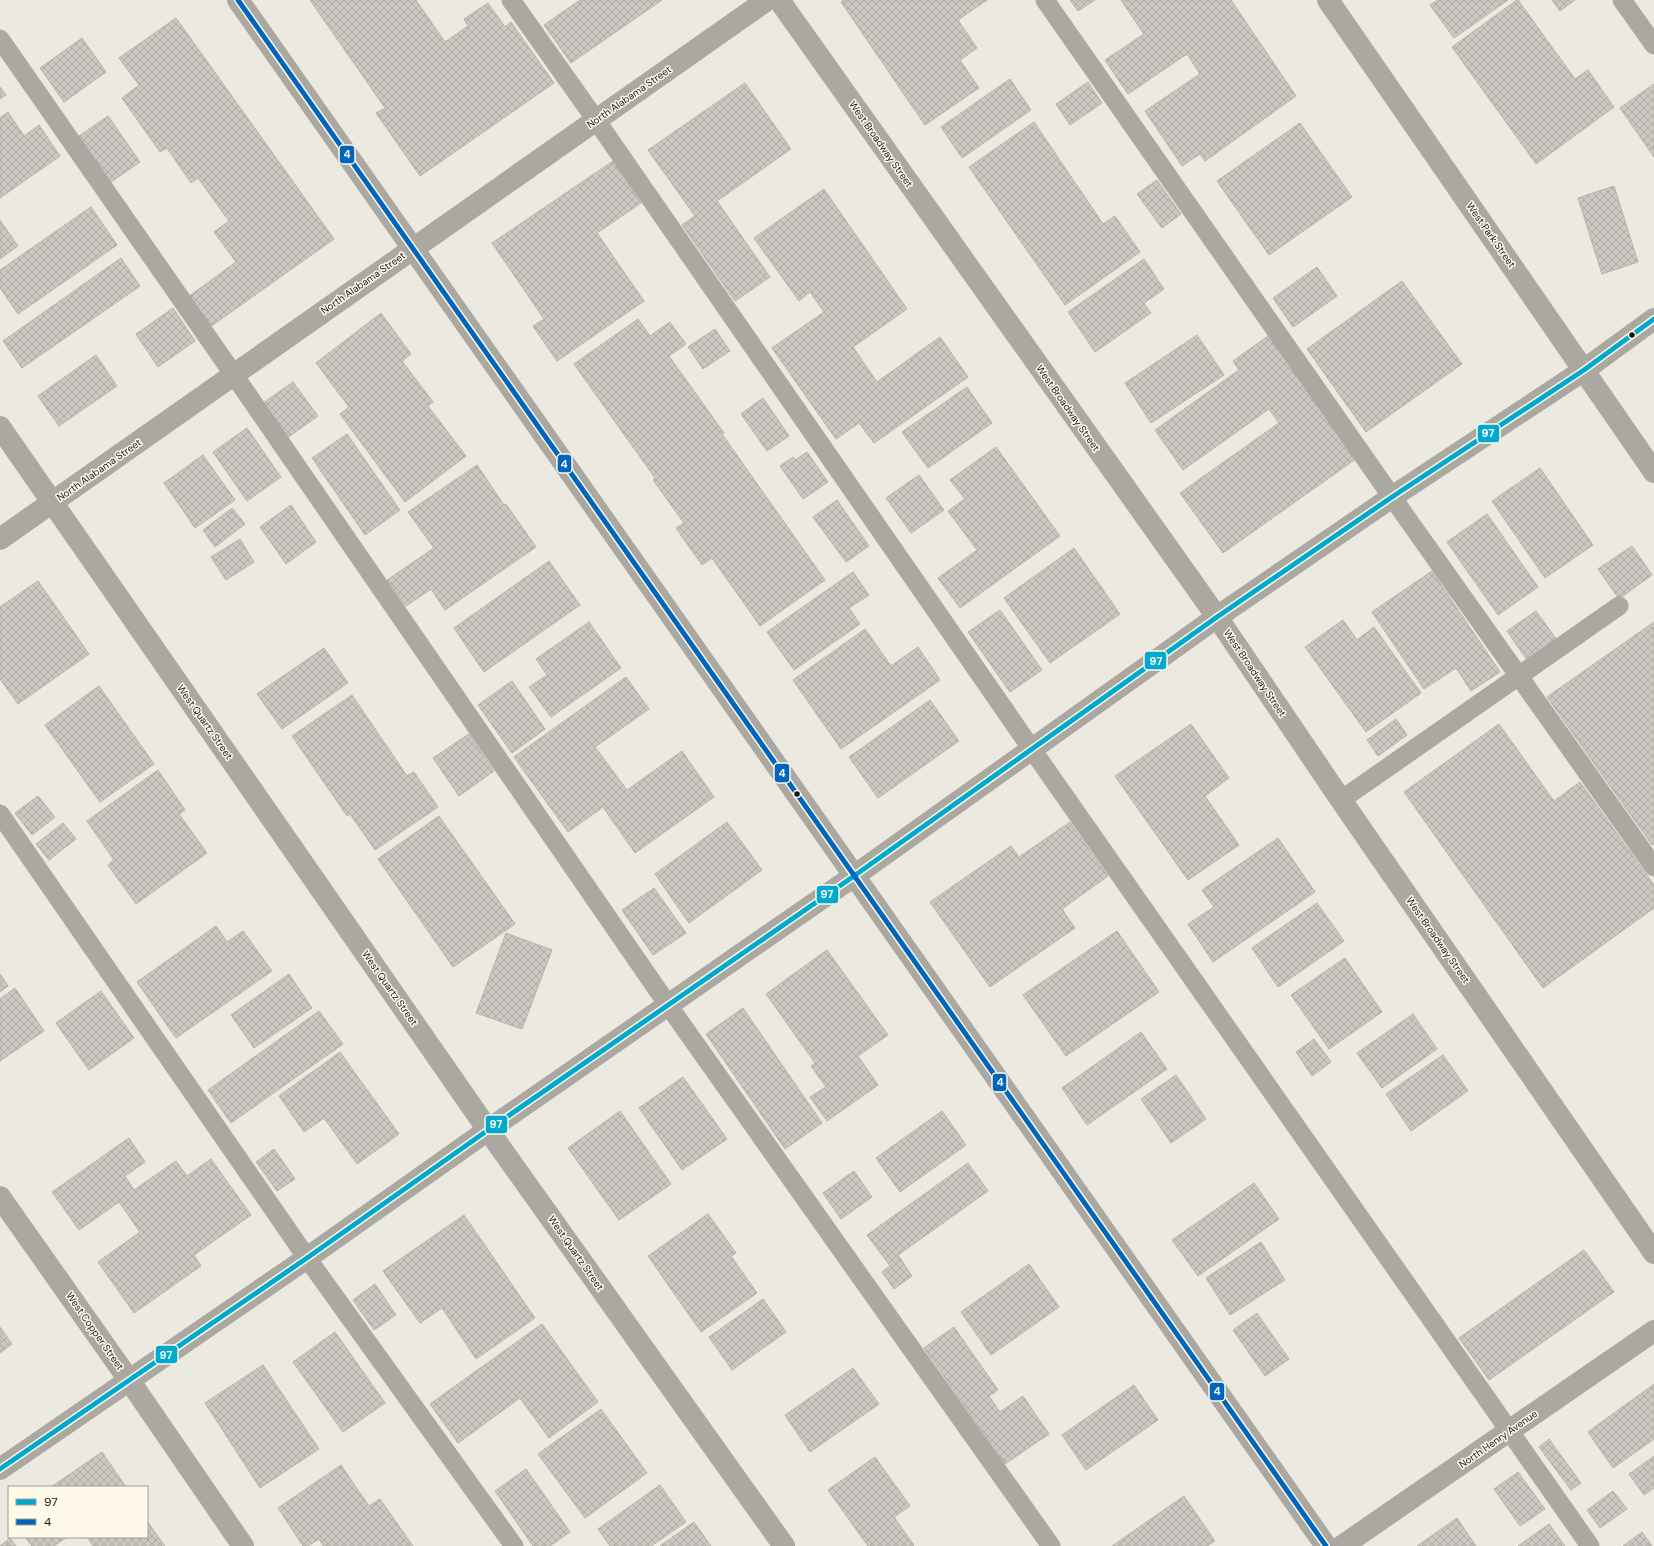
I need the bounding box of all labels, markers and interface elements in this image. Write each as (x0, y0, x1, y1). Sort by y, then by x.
street label: North Alabama Street (584, 63, 674, 131)
street label: West Broadway Street (846, 98, 916, 190)
line badge: 4 (339, 145, 355, 164)
text: 4 (343, 147, 351, 161)
street label: West Park Street (1464, 200, 1518, 270)
street label: North Alabama Street (318, 249, 408, 317)
unlabelled marker (1627, 330, 1637, 340)
street label: West Broadway Street (1033, 362, 1103, 454)
line badge: 97 (1477, 424, 1500, 443)
text: 97 (1482, 426, 1494, 440)
street label: North Alabama Street (54, 436, 144, 504)
line badge: 4 (557, 454, 572, 473)
text: 4 (560, 457, 568, 471)
street label: West Broadway Street (1221, 627, 1289, 719)
line badge: 97 (1144, 651, 1167, 670)
text: 97 (1150, 654, 1162, 668)
street label: West Quartz Street (174, 682, 236, 762)
line badge: 4 (774, 763, 790, 783)
text: 4 (778, 766, 786, 780)
unlabelled marker (792, 789, 802, 799)
line badge: 97 (816, 885, 839, 904)
text: 97 (821, 887, 833, 901)
street label: West Broadway Street (1403, 894, 1473, 986)
street label: West Quartz Street (359, 948, 421, 1028)
line badge: 4 (992, 1073, 1007, 1092)
text: 4 (996, 1075, 1004, 1089)
line badge: 97 (485, 1115, 508, 1134)
text: 97 (490, 1117, 502, 1131)
street label: West Quartz Street (545, 1213, 607, 1293)
street label: West Copper Street (63, 1289, 127, 1373)
line badge: 97 (155, 1345, 178, 1364)
text: 97 (160, 1348, 172, 1362)
line badge: 4 (1209, 1382, 1225, 1401)
text: 4 (1213, 1384, 1221, 1398)
street label: North Henry Avenue (1456, 1407, 1540, 1471)
legend (8, 1486, 148, 1538)
text: 97 (44, 1494, 58, 1510)
text: 4 (44, 1514, 51, 1530)

